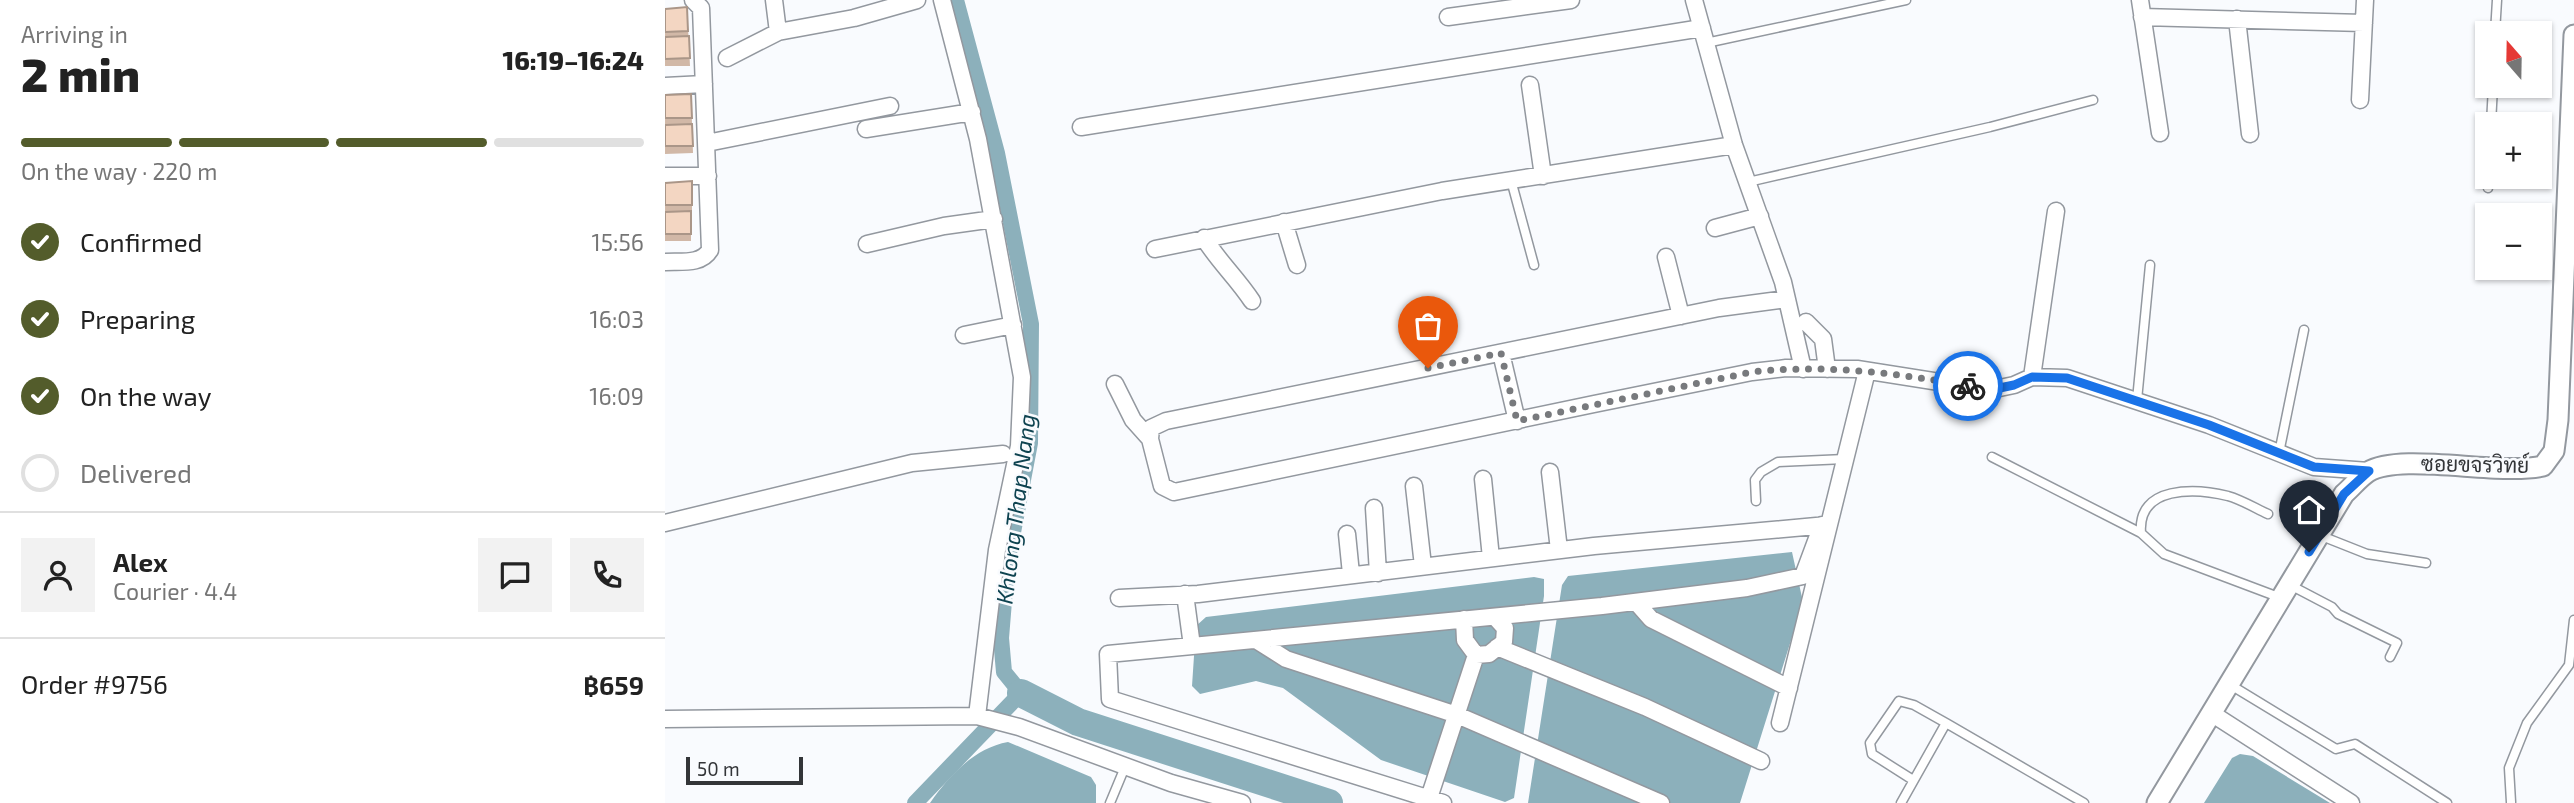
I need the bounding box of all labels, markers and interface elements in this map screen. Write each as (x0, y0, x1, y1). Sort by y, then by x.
text: Arriving in (21, 20, 128, 48)
north arrow (2475, 21, 2551, 98)
map controls (2475, 21, 2552, 280)
text: 16:19–16:24 (503, 44, 644, 75)
text: 2 min (21, 46, 140, 101)
button: + (2475, 112, 2552, 189)
text: On the way · 220 m (21, 157, 217, 185)
button: − (2475, 203, 2552, 280)
icon: check (21, 223, 59, 261)
text: Confirmed (80, 226, 203, 257)
text: 15:56 (592, 228, 644, 256)
pin (1398, 296, 1458, 368)
icon: check (21, 300, 59, 338)
text: Preparing (80, 303, 195, 334)
text: 16:03 (590, 305, 644, 333)
icon: bag (1409, 307, 1447, 345)
courier (1933, 351, 2003, 421)
icon: bike (1949, 367, 1987, 405)
icon: check (21, 377, 59, 415)
text: On the way (80, 380, 211, 411)
text: 16:09 (589, 382, 644, 410)
water label: Khlong Thap Nang (989, 412, 1041, 606)
street label: ซอยขจรวิทย์ (2421, 450, 2529, 477)
text: Delivered (80, 457, 192, 488)
pin (2279, 480, 2339, 552)
icon: home (2290, 491, 2328, 529)
button: person (21, 538, 95, 612)
button: chat (478, 538, 552, 612)
button: phone (570, 538, 644, 612)
text: Alex (113, 546, 168, 577)
text: Courier · 4.4 (113, 577, 237, 605)
text: Order #9756 (21, 668, 168, 699)
text: ฿659 (583, 669, 644, 700)
scale bar (686, 754, 803, 786)
text: 50 m (697, 757, 740, 780)

